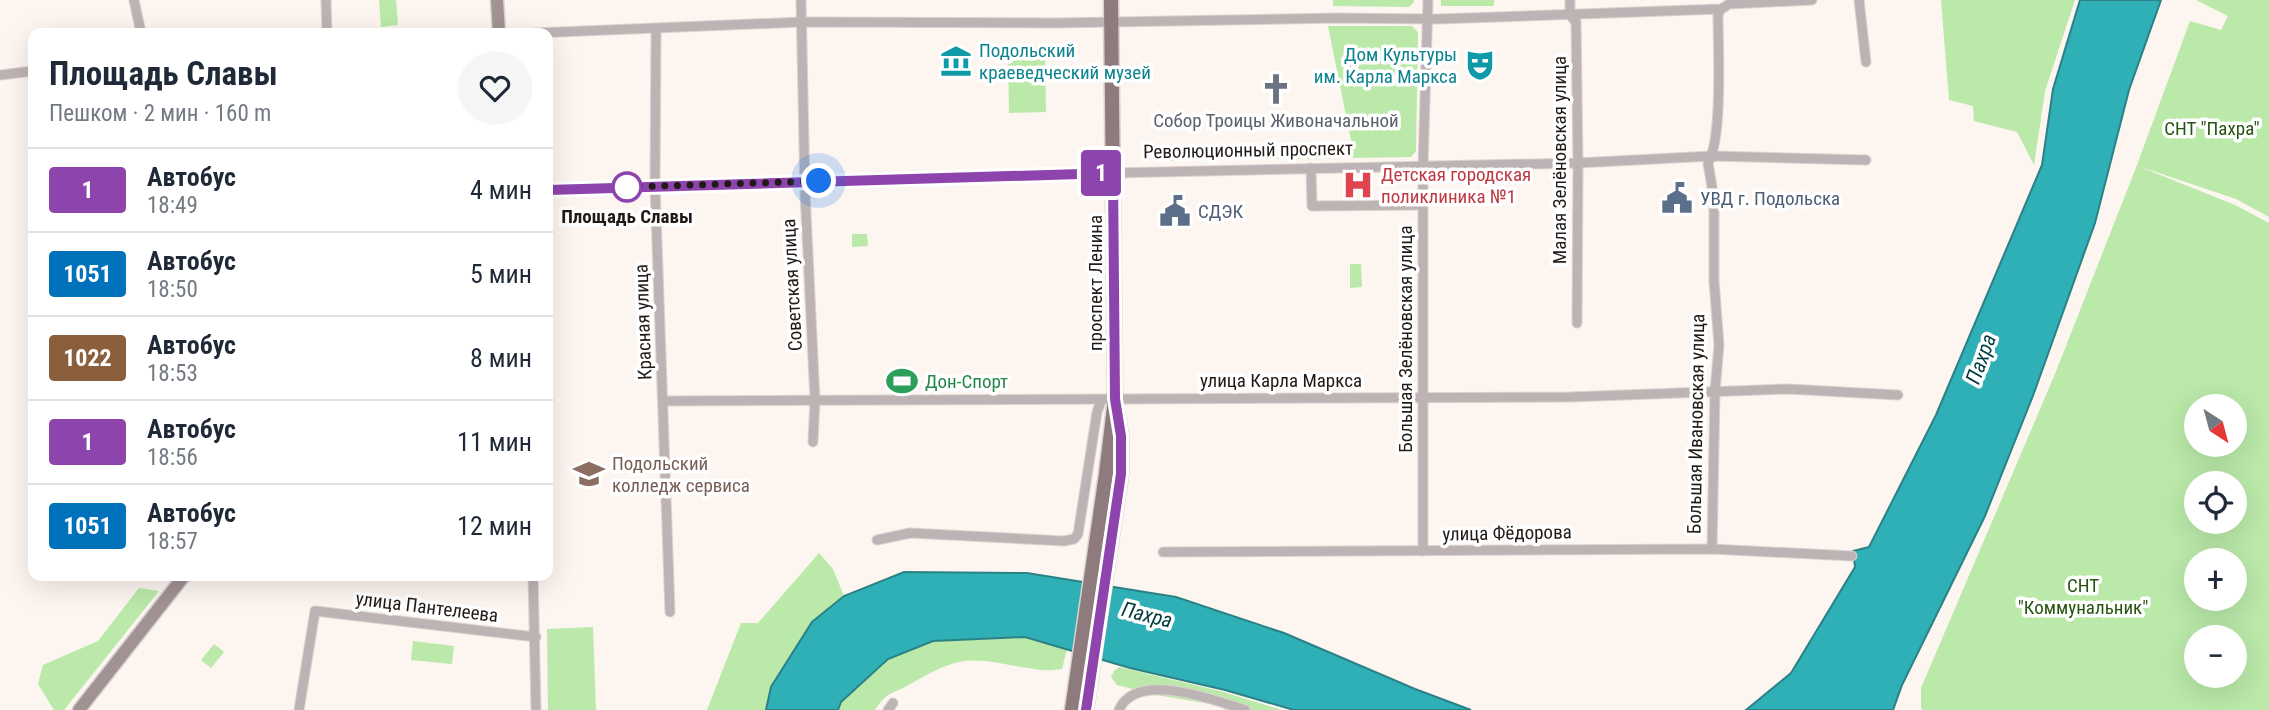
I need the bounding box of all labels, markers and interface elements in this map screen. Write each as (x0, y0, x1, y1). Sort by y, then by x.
place label: Подольский краеведческий музей (979, 39, 1151, 84)
place label: Дом Культуры им. Карла Маркса (1314, 43, 1457, 88)
museum icon: Подольский краеведческий музей (939, 44, 973, 78)
theatre icon: Дом Культуры им. Карла Маркса (1463, 48, 1497, 82)
button: heart (458, 51, 532, 125)
text: Площадь Славы (49, 54, 278, 93)
street label: Малая Зелёновская улица (1548, 56, 1571, 264)
church icon: Собор Троицы Живоначальной (1259, 72, 1293, 106)
text: Пешком · 2 мин · 160 m (49, 100, 271, 127)
place label: Собор Троицы Живоначальной (1153, 109, 1399, 132)
park label: СНТ "Пахра" (2164, 117, 2260, 140)
street label: Революционный проспект (1143, 137, 1353, 163)
line badge: 1 (1078, 150, 1124, 196)
text: 1 (1095, 159, 1107, 187)
text: Автобус (147, 162, 236, 192)
your location (801, 163, 836, 198)
place label: Детская городская поликлиника №1 (1381, 163, 1531, 208)
hospital icon: Детская городская поликлиника №1 (1341, 168, 1375, 202)
marker: Площадь Славы (612, 172, 642, 202)
text: 4 мин (470, 175, 532, 205)
text: 1 (81, 176, 94, 204)
public building icon: УВД г. Подольска (1660, 181, 1694, 215)
place label: УВД г. Подольска (1700, 187, 1840, 210)
text: 18:49 (147, 192, 198, 219)
public building icon: СДЭК (1158, 194, 1192, 228)
place label: СДЭК (1198, 200, 1244, 223)
place label: Площадь Славы (561, 205, 693, 228)
street label: проспект Ленина (1084, 215, 1107, 351)
street label: Советская улица (777, 218, 807, 352)
street label: Большая Зелёновская улица (1394, 225, 1417, 453)
text: Автобус (147, 246, 236, 276)
text: 5 мин (470, 259, 532, 289)
text: 1051 (63, 260, 112, 288)
street label: Красная улица (629, 264, 657, 380)
text: 18:50 (147, 276, 198, 303)
street label: Большая Ивановская улица (1683, 314, 1709, 534)
text: Автобус (147, 330, 236, 360)
water label: Пахра (1961, 331, 2001, 387)
text: 8 мин (470, 343, 532, 373)
text: 1022 (63, 344, 112, 372)
text: 18:53 (147, 360, 198, 387)
sports icon: Дон-Спорт (885, 364, 919, 398)
street label: улица Карла Маркса (1200, 369, 1362, 392)
place label: Дон-Спорт (925, 370, 1008, 393)
north arrow (2184, 394, 2247, 457)
map controls (2184, 394, 2247, 688)
text: Автобус (147, 414, 236, 444)
text: 11 мин (457, 427, 532, 457)
text: 1 (81, 428, 94, 456)
text: 18:56 (147, 444, 198, 471)
place label: Подольский колледж сервиса (612, 452, 750, 497)
school or university icon: Подольский колледж сервиса (572, 457, 606, 491)
button: locate (2184, 471, 2247, 534)
text: Автобус (147, 498, 236, 528)
text: 12 мин (457, 511, 532, 541)
text: 1051 (63, 512, 112, 540)
street label: улица Фёдорова (1442, 520, 1572, 546)
text: 18:57 (147, 528, 198, 555)
button: + (2184, 548, 2247, 611)
park label: СНТ "Коммунальник" (2018, 574, 2148, 619)
street label: улица Пантелеева (354, 587, 500, 627)
water label: Пахра (1119, 597, 1175, 633)
button: − (2184, 625, 2247, 688)

